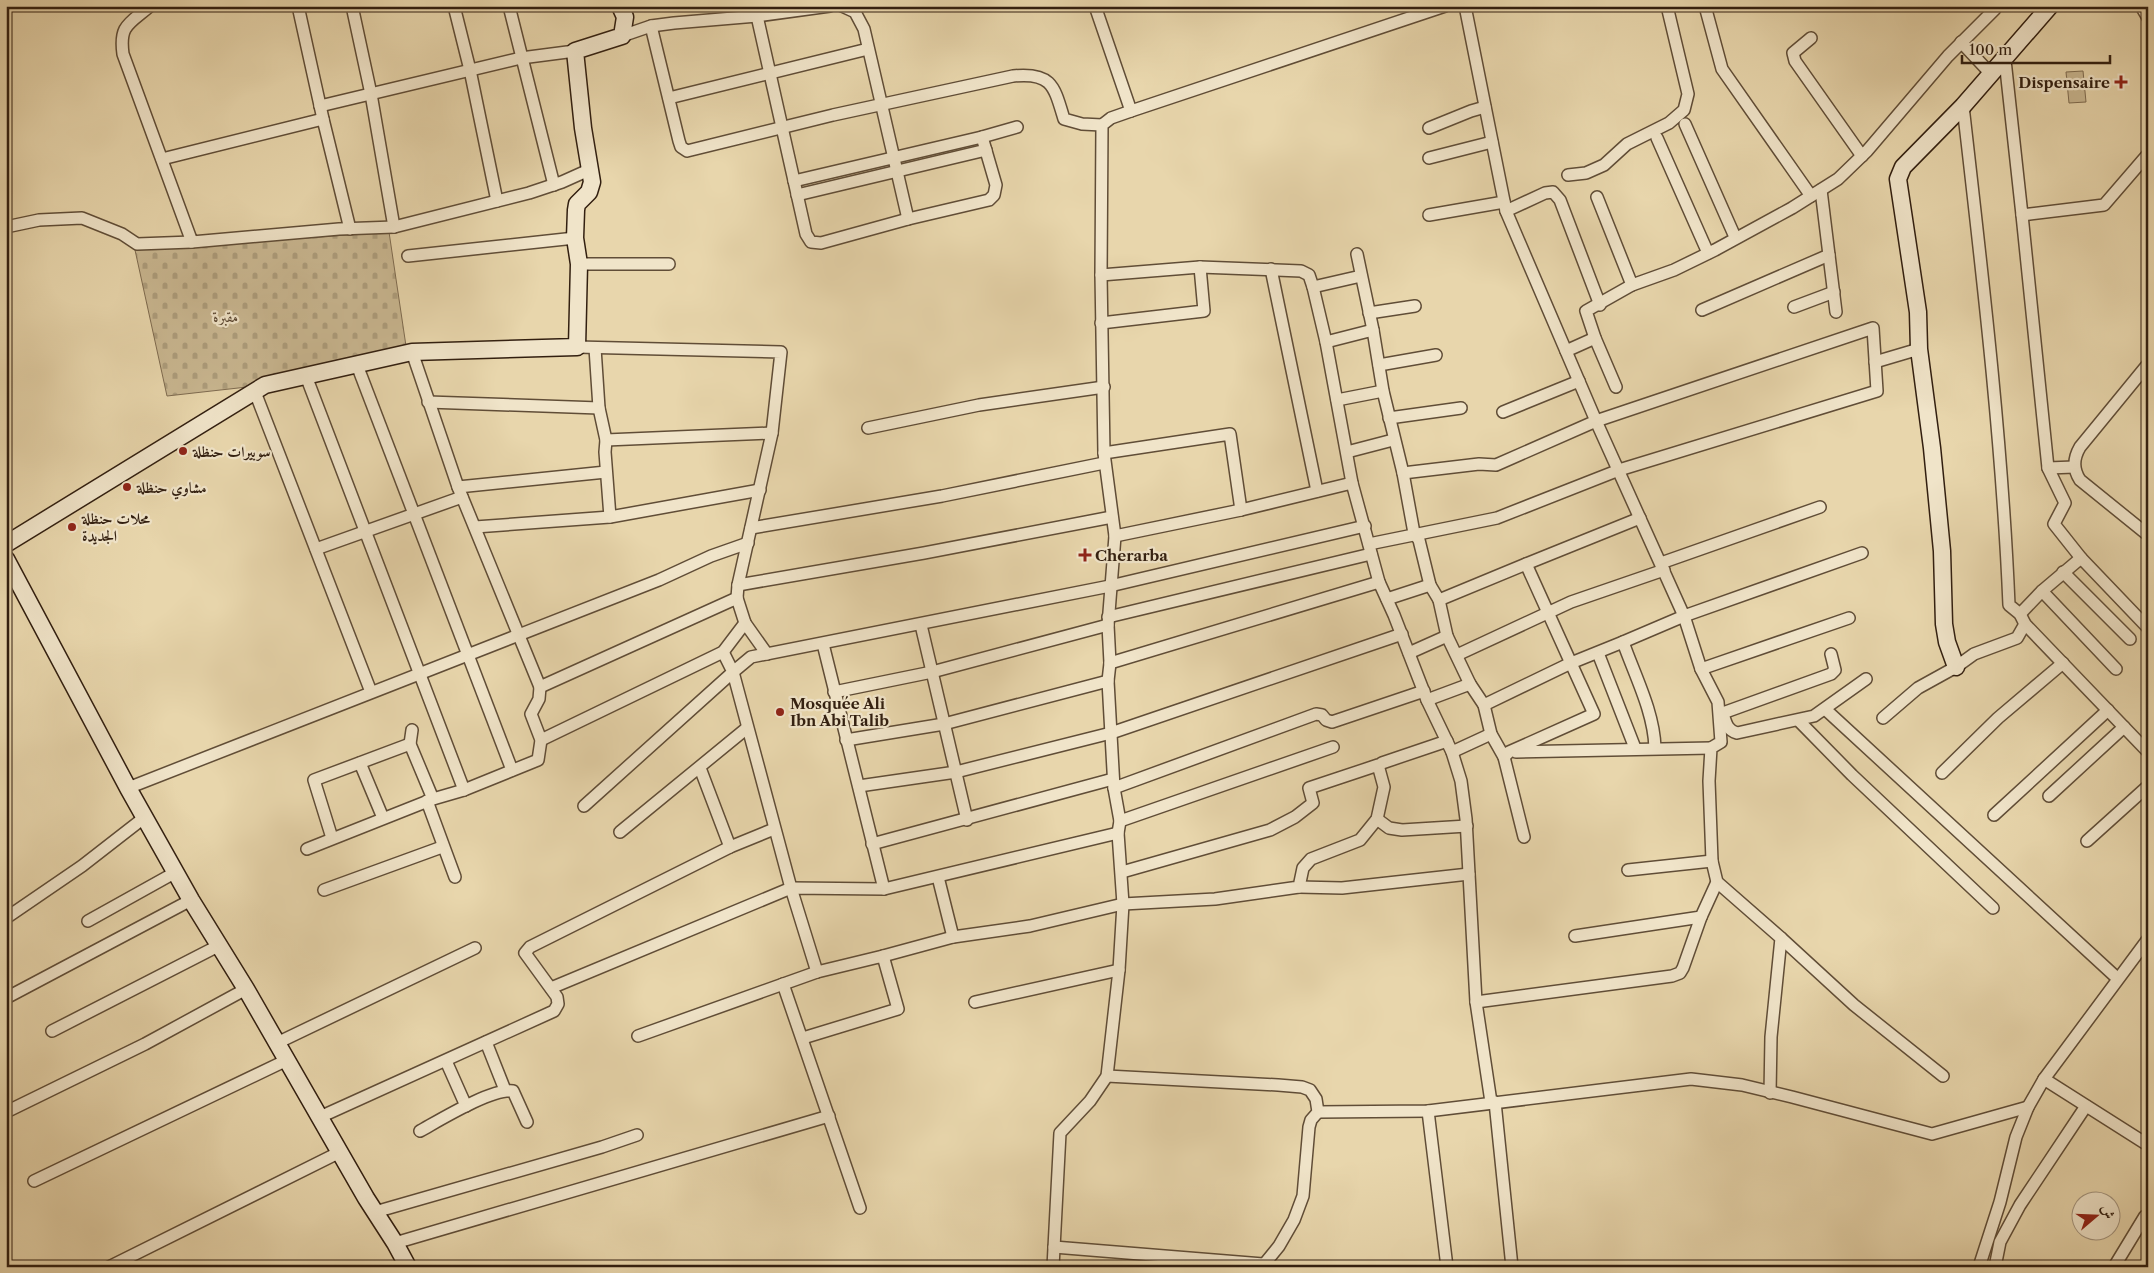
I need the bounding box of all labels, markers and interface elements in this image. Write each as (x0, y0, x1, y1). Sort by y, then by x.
scale bar (1962, 32, 2109, 64)
text: 100 m (1969, 40, 2012, 59)
place label: Dispensaire (2018, 73, 2110, 92)
marker: Dispensaire (2114, 75, 2128, 89)
park label: مقبرة (212, 307, 239, 326)
place label: سوبيرات حنظلة (192, 442, 271, 461)
marker: سوبيرات حنظلة (177, 445, 189, 457)
place label: مشاوي حنظلة (136, 478, 207, 500)
marker: مشاوي حنظلة (121, 481, 133, 493)
place label: محلات حنظلة الجديدة (81, 509, 151, 545)
marker: محلات حنظلة الجديدة (66, 521, 78, 533)
place label: Cherarba (1095, 546, 1168, 565)
marker: Cherarba (1079, 549, 1091, 561)
place label: Mosquée Ali Ibn Abi Talib (790, 694, 889, 730)
marker: Mosquée Ali Ibn Abi Talib (774, 706, 786, 718)
north arrow (2072, 1190, 2122, 1240)
text: ش (2098, 1202, 2119, 1221)

